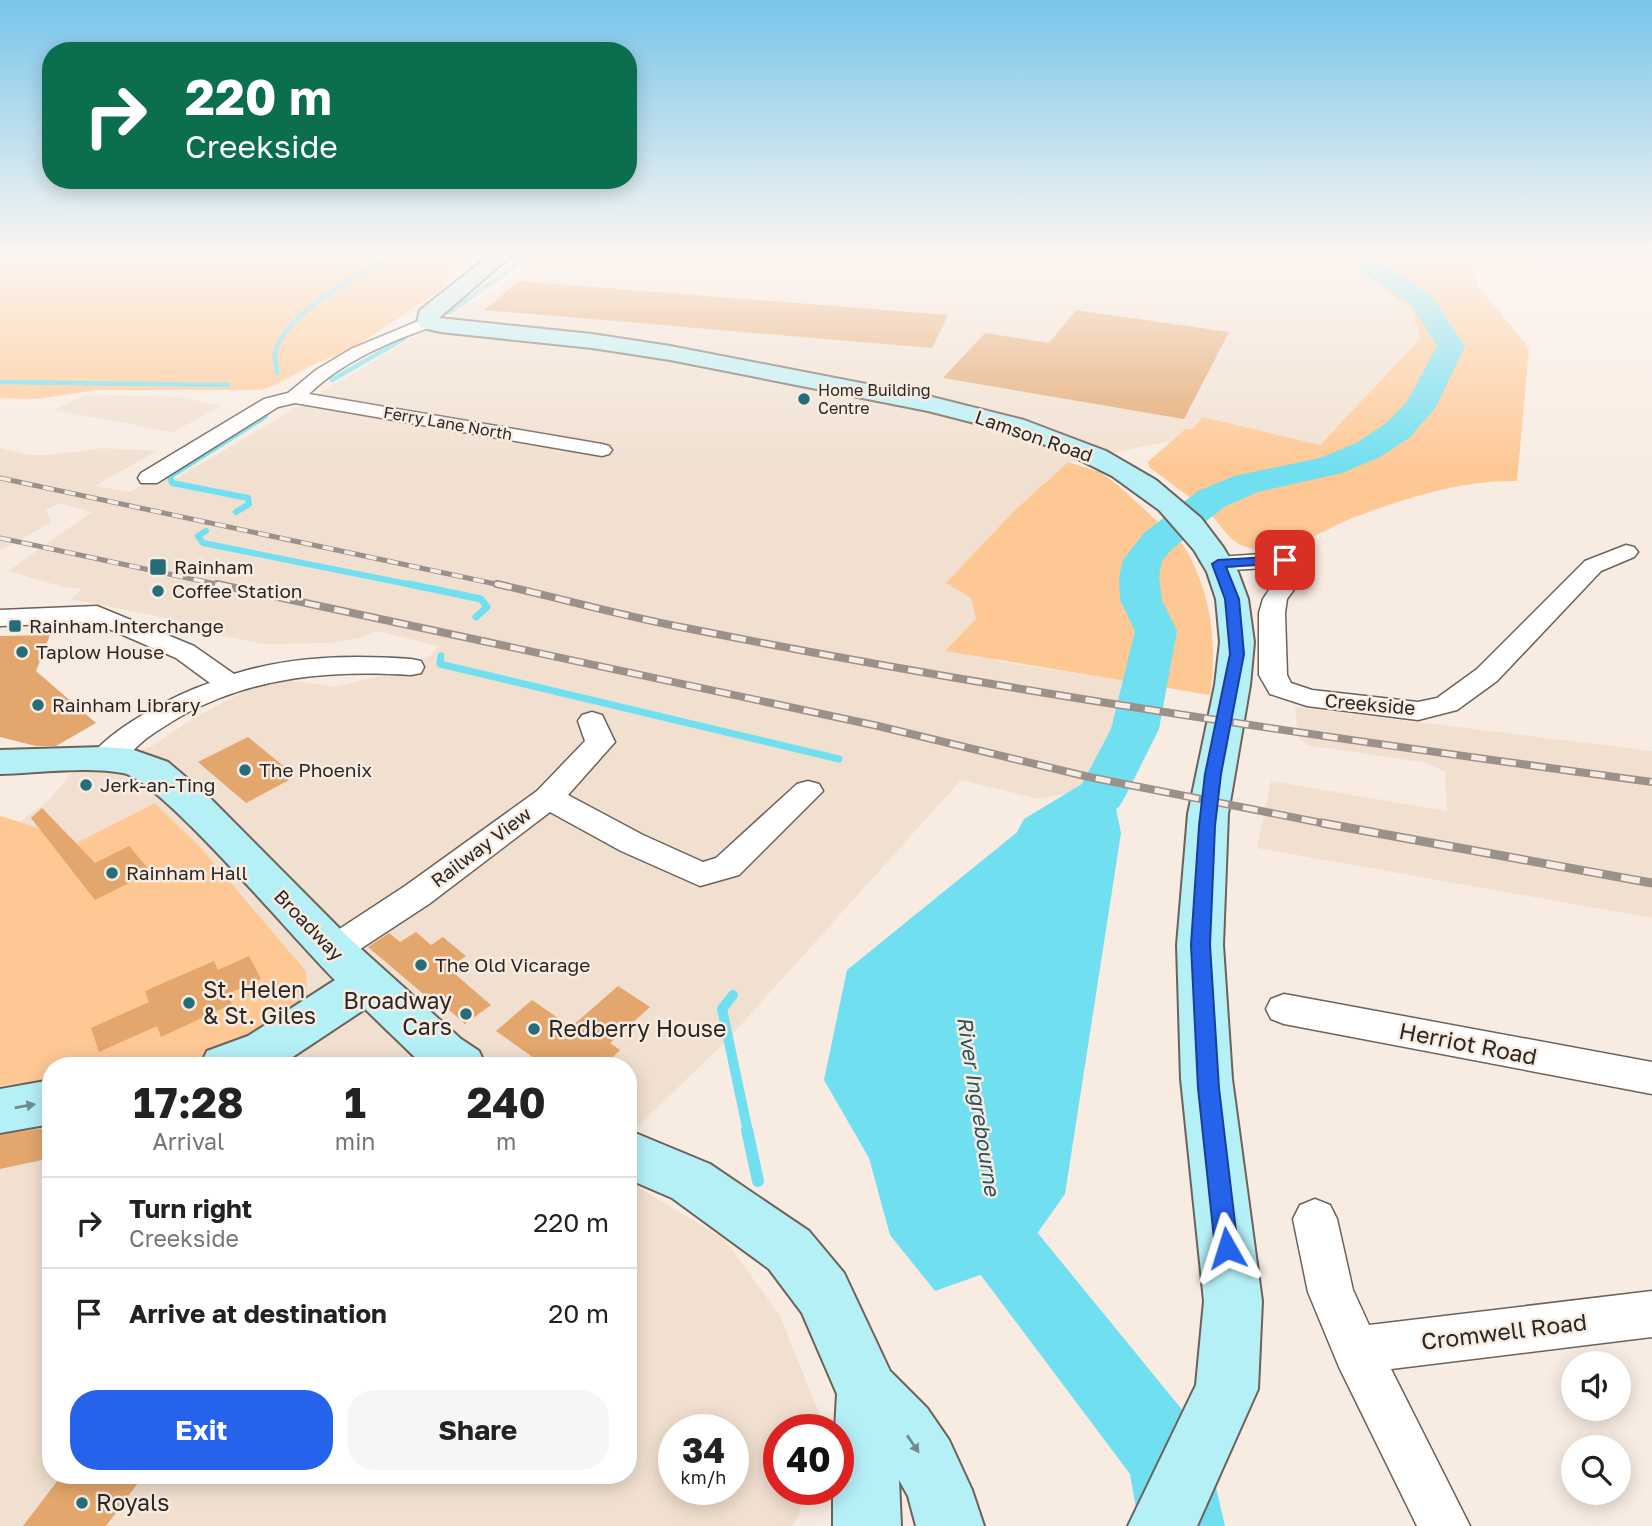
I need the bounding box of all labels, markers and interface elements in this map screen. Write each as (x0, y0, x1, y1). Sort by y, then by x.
text: 220 m (185, 67, 332, 126)
icon: right (70, 70, 161, 161)
text: Creekside (185, 127, 338, 165)
place label: Home Building Centre (818, 380, 931, 418)
marker: Home Building Centre (796, 391, 812, 407)
street label: Ferry Lane North (382, 402, 514, 444)
street label: Lamson Road (972, 405, 1096, 466)
pin (1255, 530, 1315, 590)
icon: arrive (1266, 541, 1304, 579)
place label: Rainham (174, 555, 253, 578)
marker: Rainham (148, 557, 168, 577)
place label: Coffee Station (172, 579, 303, 602)
marker: Coffee Station (150, 583, 166, 599)
place label: Rainham Interchange (29, 614, 224, 637)
marker: Rainham Interchange (7, 618, 23, 634)
place label: Taplow House (36, 640, 164, 663)
marker: Taplow House (14, 644, 30, 660)
street label: Creekside (1324, 688, 1416, 719)
place label: Rainham Library (52, 693, 201, 716)
marker: Rainham Library (30, 697, 46, 713)
place label: The Phoenix (259, 758, 372, 781)
marker: The Phoenix (237, 762, 253, 778)
place label: Jerk-an-Ting (100, 773, 215, 796)
marker: Jerk-an-Ting (78, 777, 94, 793)
street label: Railway View (426, 802, 535, 892)
place label: Rainham Hall (126, 861, 248, 884)
marker: Rainham Hall (104, 865, 120, 881)
street label: Broadway (270, 884, 349, 965)
place label: The Old Vicarage (435, 953, 590, 976)
marker: The Old Vicarage (413, 957, 429, 973)
place label: St. Helen & St. Giles (203, 975, 316, 1029)
place label: Broadway Cars (343, 986, 452, 1040)
marker: St. Helen & St. Giles (181, 995, 197, 1011)
marker: Broadway Cars (458, 1006, 474, 1022)
place label: Redberry House (548, 1014, 726, 1042)
water label: River Ingrebourne (952, 1014, 1006, 1199)
street label: Herriot Road (1397, 1016, 1540, 1070)
marker: Redberry House (526, 1021, 542, 1037)
text: 17:28 (133, 1077, 244, 1127)
text: 1 (344, 1077, 366, 1127)
text: 240 (467, 1077, 546, 1127)
one-way arrow (14, 1101, 36, 1112)
text: Arrival (152, 1127, 224, 1155)
text: min (335, 1127, 375, 1155)
text: m (496, 1127, 516, 1155)
text: Turn right (129, 1193, 252, 1224)
icon: right (70, 1204, 108, 1242)
text: 220 m (533, 1207, 609, 1238)
position arrow (1190, 1211, 1264, 1285)
text: Creekside (129, 1224, 239, 1252)
icon: arrive (70, 1295, 108, 1333)
text: Arrive at destination (129, 1298, 387, 1329)
text: 20 m (548, 1298, 609, 1329)
street label: Cromwell Road (1419, 1307, 1588, 1355)
map controls (1561, 1351, 1631, 1505)
button: sound (1561, 1351, 1631, 1421)
button: Exit (70, 1390, 333, 1470)
button: Share (347, 1390, 609, 1470)
speed limit sign: 40 (763, 1414, 854, 1505)
text: 34 (682, 1429, 725, 1471)
one-way arrow (906, 1435, 920, 1453)
button: search (1561, 1435, 1631, 1505)
text: km/h (681, 1466, 726, 1488)
place label: Royals (96, 1488, 170, 1516)
marker: Royals (74, 1495, 90, 1511)

